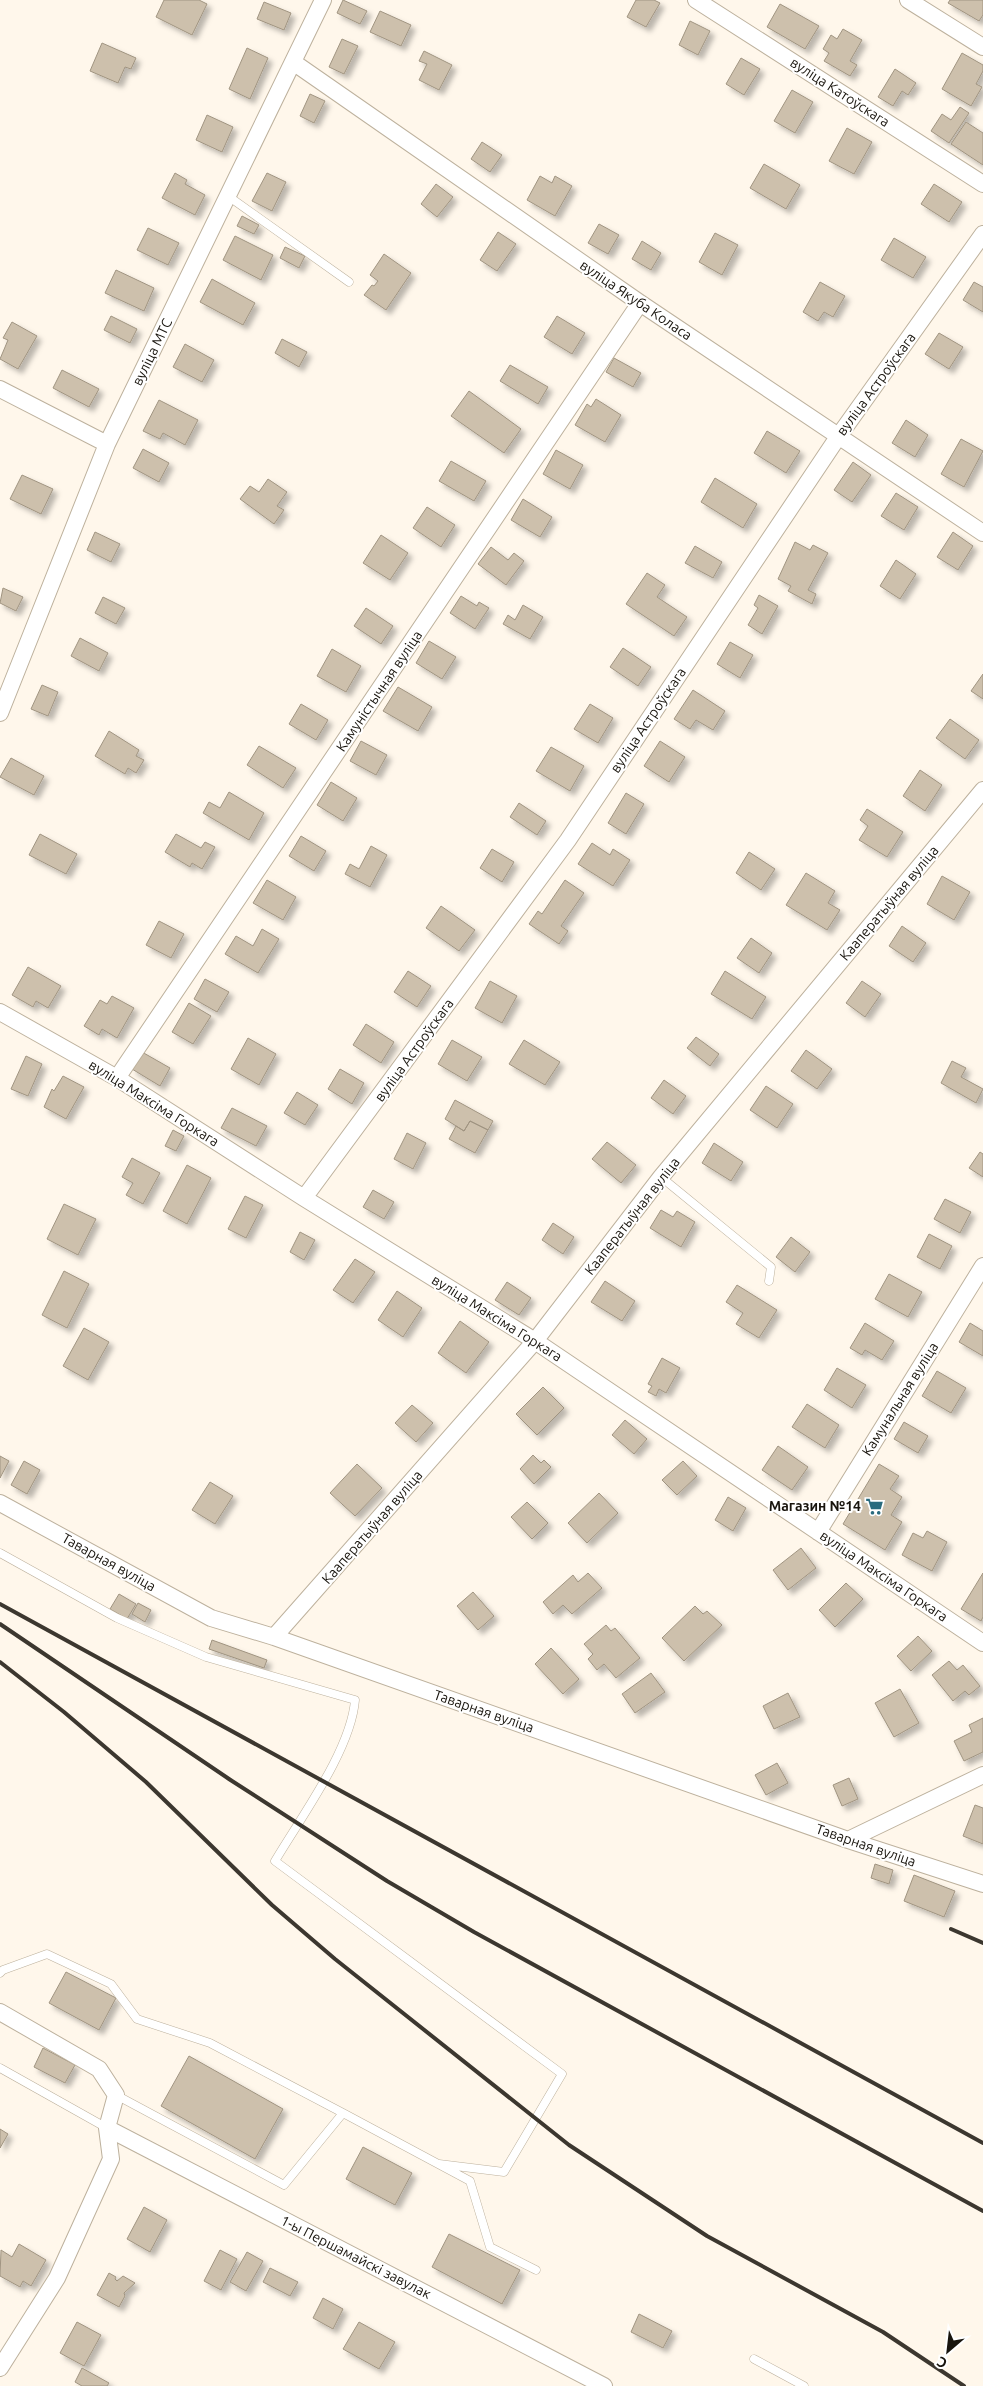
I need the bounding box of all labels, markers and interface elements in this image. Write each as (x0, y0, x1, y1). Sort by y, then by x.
street label: вуліца Катоўскага (787, 54, 893, 130)
street label: вуліца Якуба Коласа (577, 257, 695, 343)
street label: вуліца МТС (129, 315, 175, 388)
street label: вуліца Астроўскага (833, 329, 919, 439)
street label: Камуністычная вуліца (333, 628, 425, 754)
street label: вуліца Астроўскага (607, 664, 689, 776)
street label: Кааператыўная вуліца (836, 842, 942, 964)
street label: вуліца Астроўскага (371, 995, 457, 1105)
street label: вуліца Максіма Горкага (86, 1056, 222, 1150)
street label: Кааператыўная вуліца (581, 1154, 683, 1278)
street label: вуліца Максіма Горкага (429, 1271, 565, 1365)
street label: Камунальная вуліца (859, 1339, 941, 1459)
street label: Кааператыўная вуліца (318, 1467, 426, 1587)
supermarket icon: Магазин №14 (865, 1496, 885, 1516)
place label: Магазин №14 (769, 1498, 861, 1514)
street label: вуліца Максіма Горкага (817, 1527, 951, 1625)
street label: Таварная вуліца (59, 1530, 159, 1594)
street label: Таварная вуліца (432, 1686, 536, 1736)
street label: Таварная вуліца (814, 1820, 918, 1870)
street label: 1-ы Першамайскі завулак (278, 2212, 434, 2302)
north arrow (923, 2326, 973, 2376)
text: С (934, 2353, 950, 2372)

